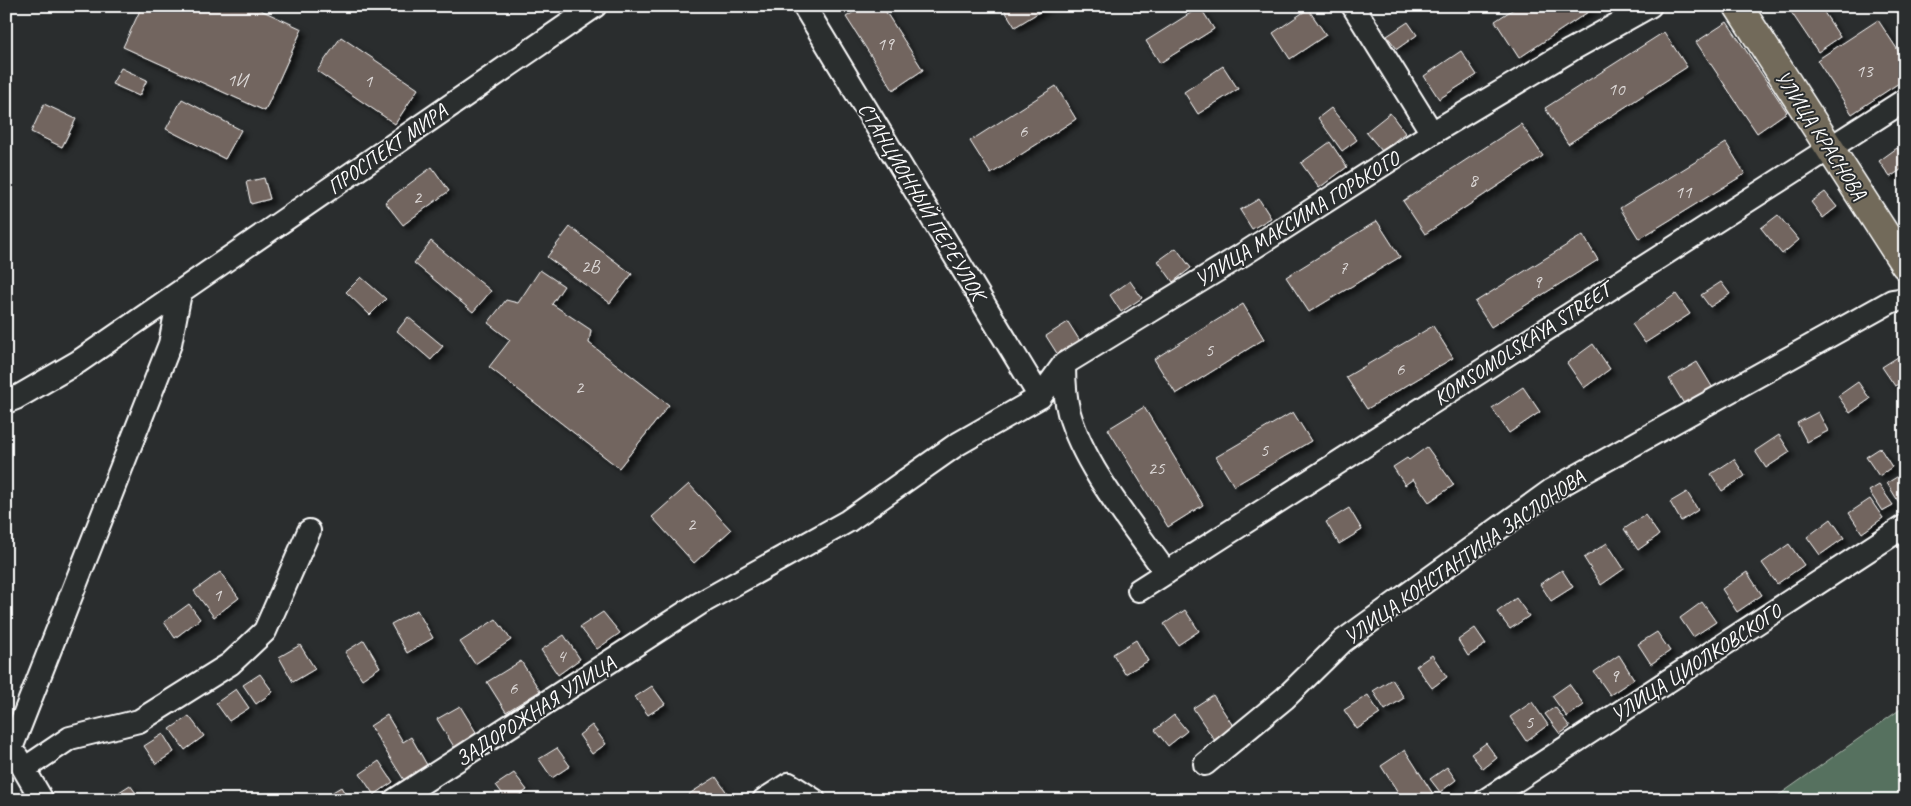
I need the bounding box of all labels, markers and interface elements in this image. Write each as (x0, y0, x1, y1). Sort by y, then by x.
house number: 19 (876, 32, 895, 56)
house number: 13 (1855, 59, 1874, 83)
street label: УЛИЦА КРАСНОВА (1769, 65, 1873, 205)
house number: 1И (227, 68, 250, 92)
house number: 1 (364, 69, 374, 93)
house number: 10 (1607, 77, 1626, 101)
street label: ПРОСПЕКТ МИРА (322, 97, 453, 200)
street label: СТАНЦИОННЫЙ ПЕРЕУЛОК (853, 98, 994, 308)
house number: 6 (1019, 119, 1029, 143)
street label: УЛИЦА МАКСИМА ГОРЬКОГО (1190, 144, 1406, 293)
house number: 8 (1469, 168, 1480, 192)
house number: 11 (1674, 180, 1693, 204)
house number: 2 (413, 185, 423, 209)
house number: 2В (581, 254, 600, 278)
house number: 7 (1339, 256, 1349, 280)
house number: 9 (1533, 270, 1543, 294)
street label: KOMSOMOLSKAYA STREET (1429, 274, 1620, 411)
house number: 5 (1205, 338, 1215, 362)
house number: 6 (1396, 357, 1406, 381)
house number: 2 (575, 375, 585, 399)
house number: 5 (1260, 438, 1270, 462)
house number: 25 (1147, 456, 1166, 480)
street label: УЛИЦА КОНСТАНТИНА ЗАСЛОНОВА (1339, 464, 1590, 650)
house number: 2 (687, 512, 697, 536)
house number: 1 (213, 583, 223, 607)
street label: УЛИЦА ЦИОЛКОВСКОГО (1606, 597, 1788, 728)
house number: 4 (557, 644, 568, 668)
street label: ЗАДОРОЖНАЯ УЛИЦА (450, 649, 620, 772)
house number: 9 (1610, 664, 1620, 688)
house number: 6 (509, 676, 519, 700)
house number: 5 (1525, 710, 1535, 734)

